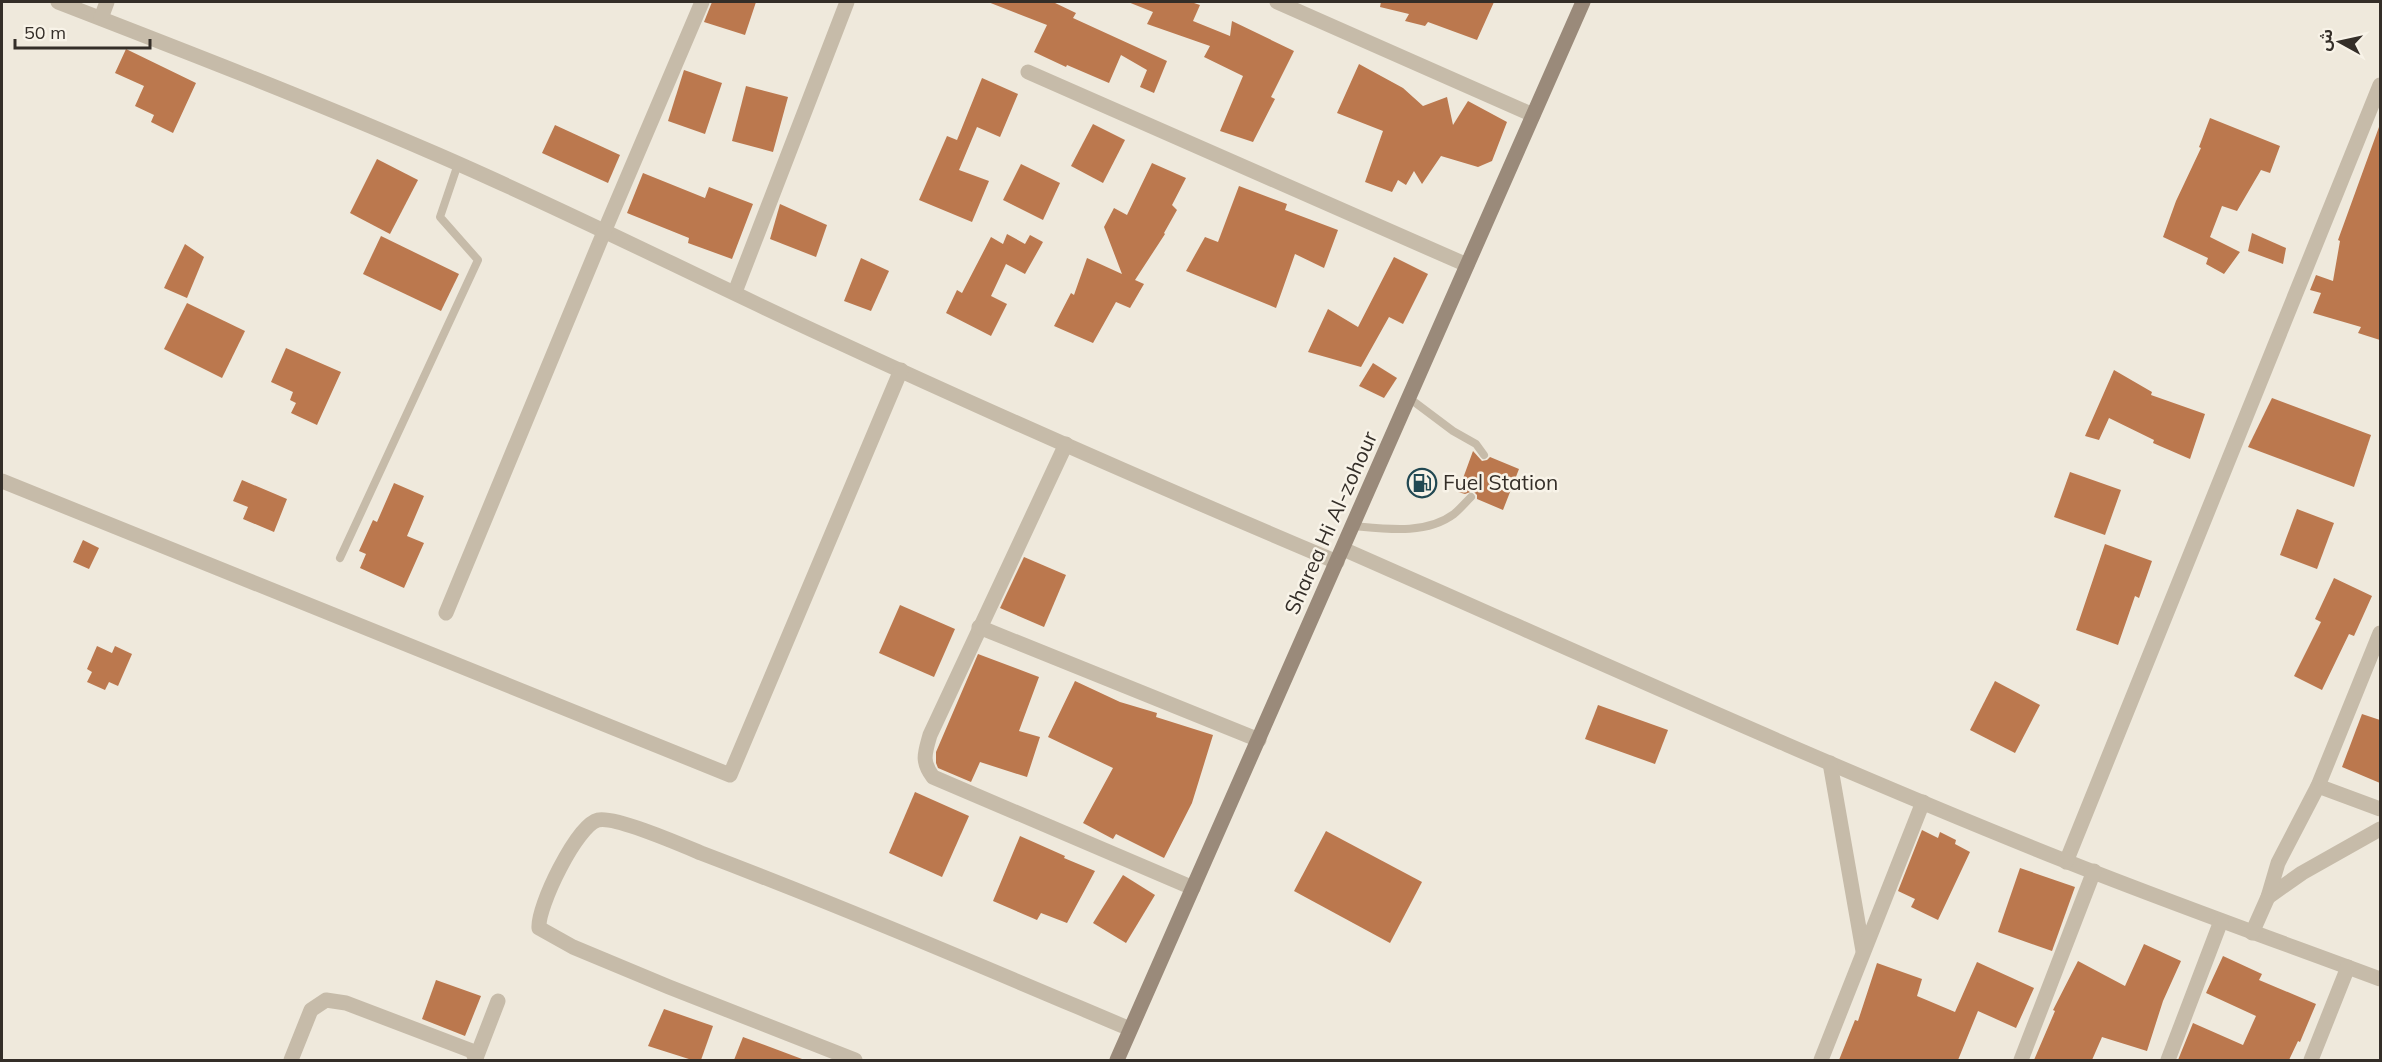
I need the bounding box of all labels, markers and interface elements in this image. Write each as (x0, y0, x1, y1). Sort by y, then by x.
scale bar (15, 12, 150, 50)
north arrow (2310, 12, 2370, 72)
text: 50 m (24, 21, 66, 44)
text: ش (2314, 28, 2337, 52)
street label: Sharea Hi Al-zohour (1278, 427, 1382, 618)
fuel station icon: Fuel Station (1406, 467, 1438, 499)
place label: Fuel Station (1443, 469, 1558, 495)

